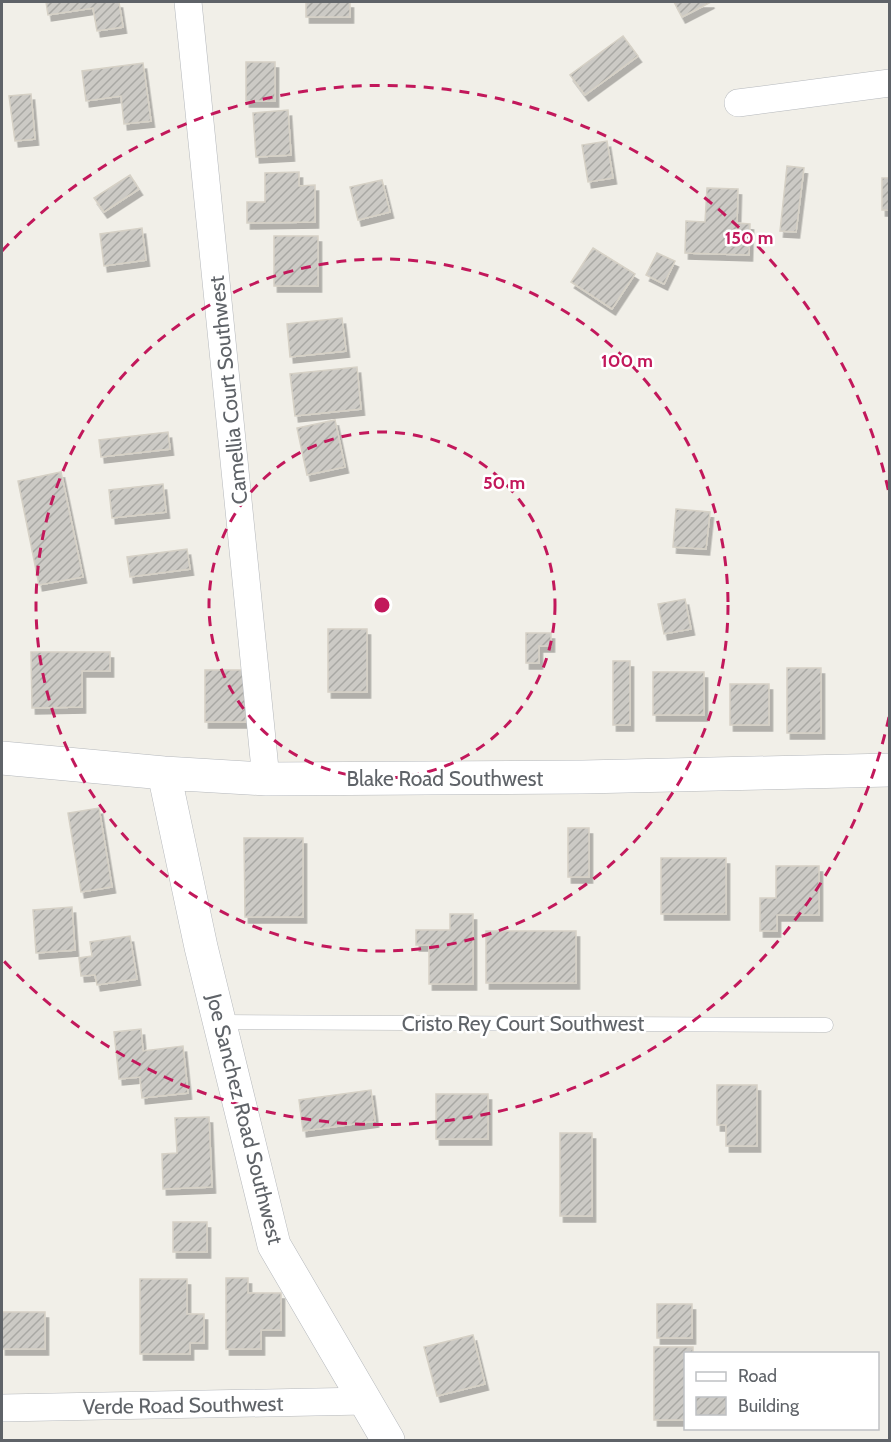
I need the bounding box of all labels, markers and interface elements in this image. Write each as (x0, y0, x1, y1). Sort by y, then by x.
text: 150 m (725, 227, 773, 249)
street label: Camellia Court Southwest (204, 274, 252, 506)
text: 100 m (601, 350, 653, 372)
text: 50 m (483, 472, 525, 494)
centre of rings (372, 595, 392, 615)
street label: Blake Road Southwest (347, 766, 543, 791)
street label: Joe Sanchez Road Southwest (201, 990, 288, 1247)
street label: Cristo Rey Court Southwest (402, 1011, 644, 1036)
legend (684, 1352, 879, 1430)
text: Road (738, 1365, 777, 1387)
street label: Verde Road Southwest (82, 1391, 284, 1419)
text: Building (738, 1395, 800, 1417)

